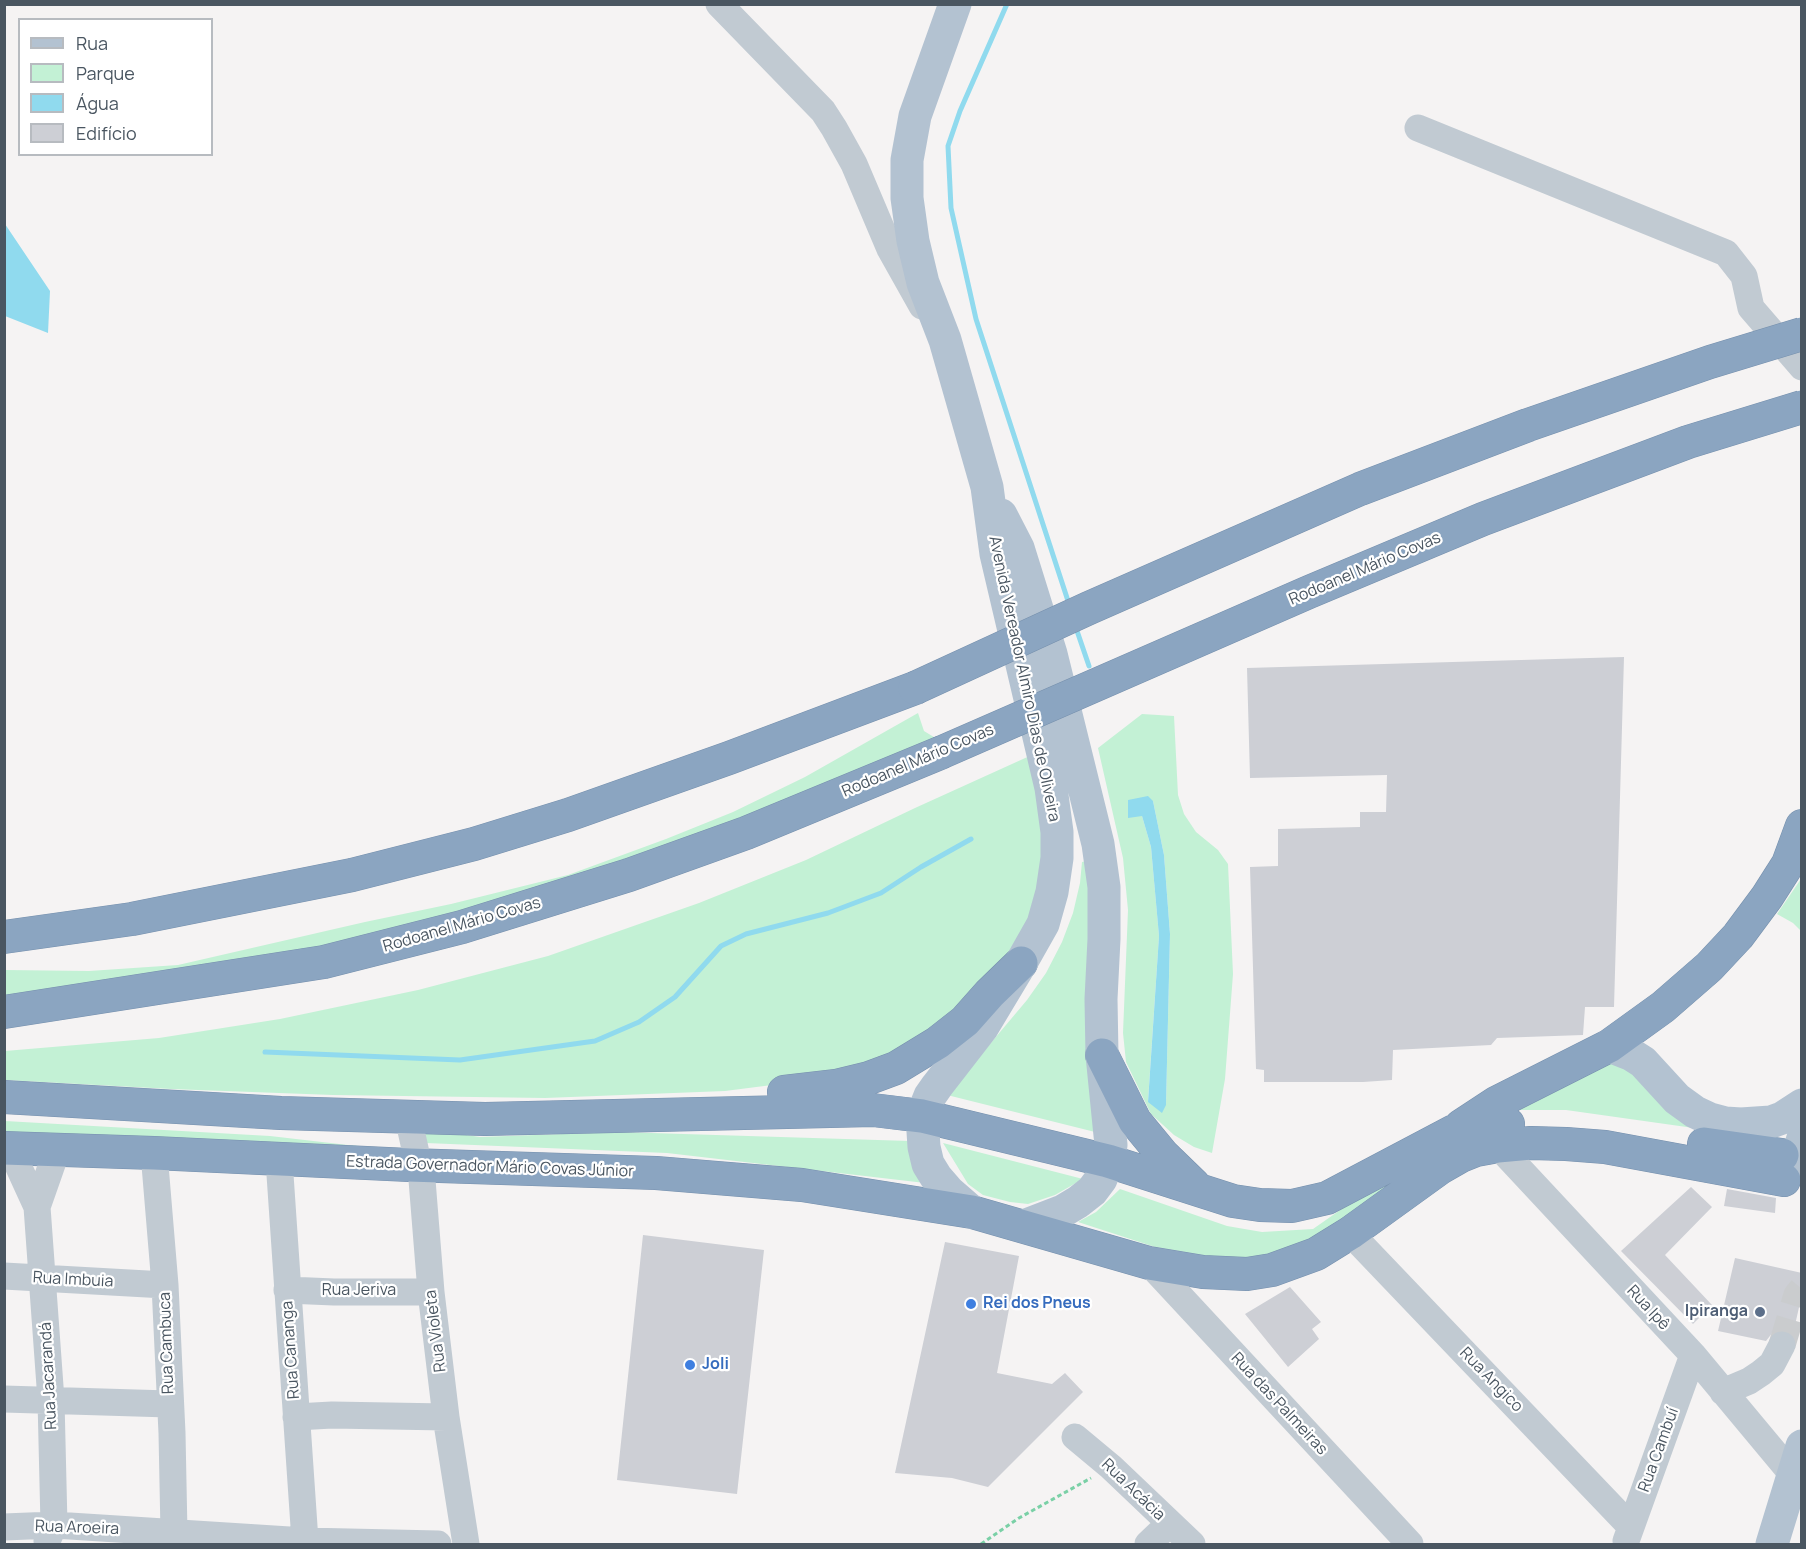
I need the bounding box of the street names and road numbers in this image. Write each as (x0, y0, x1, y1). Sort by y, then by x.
street label: Rodoanel Mário Covas (1286, 528, 1444, 610)
street label: Avenida Vereador Almiro Dias de Oliveira (984, 534, 1064, 824)
street label: Rodoanel Mário Covas (839, 720, 997, 802)
street label: Rodoanel Mário Covas (381, 893, 543, 957)
street label: Estrada Governador Mário Covas Júnior (346, 1152, 634, 1182)
street label: Rua Imbuia (32, 1268, 114, 1292)
street label: Rua Jeriva (322, 1281, 396, 1301)
street label: Rua Ipê (1622, 1282, 1674, 1334)
street label: Rua Violeta (421, 1289, 451, 1373)
street label: Rua Cambuca (156, 1292, 178, 1394)
street label: Rua Cananga (278, 1300, 304, 1400)
street label: Rua Jacarandá (37, 1322, 61, 1430)
street label: Rua Angico (1455, 1344, 1527, 1416)
street label: Rua das Palmeiras (1227, 1349, 1331, 1459)
street label: Rua Cambuí (1635, 1405, 1683, 1495)
street label: Rua Acácia (1097, 1455, 1169, 1525)
street label: Rua Aroeira (35, 1517, 119, 1539)

